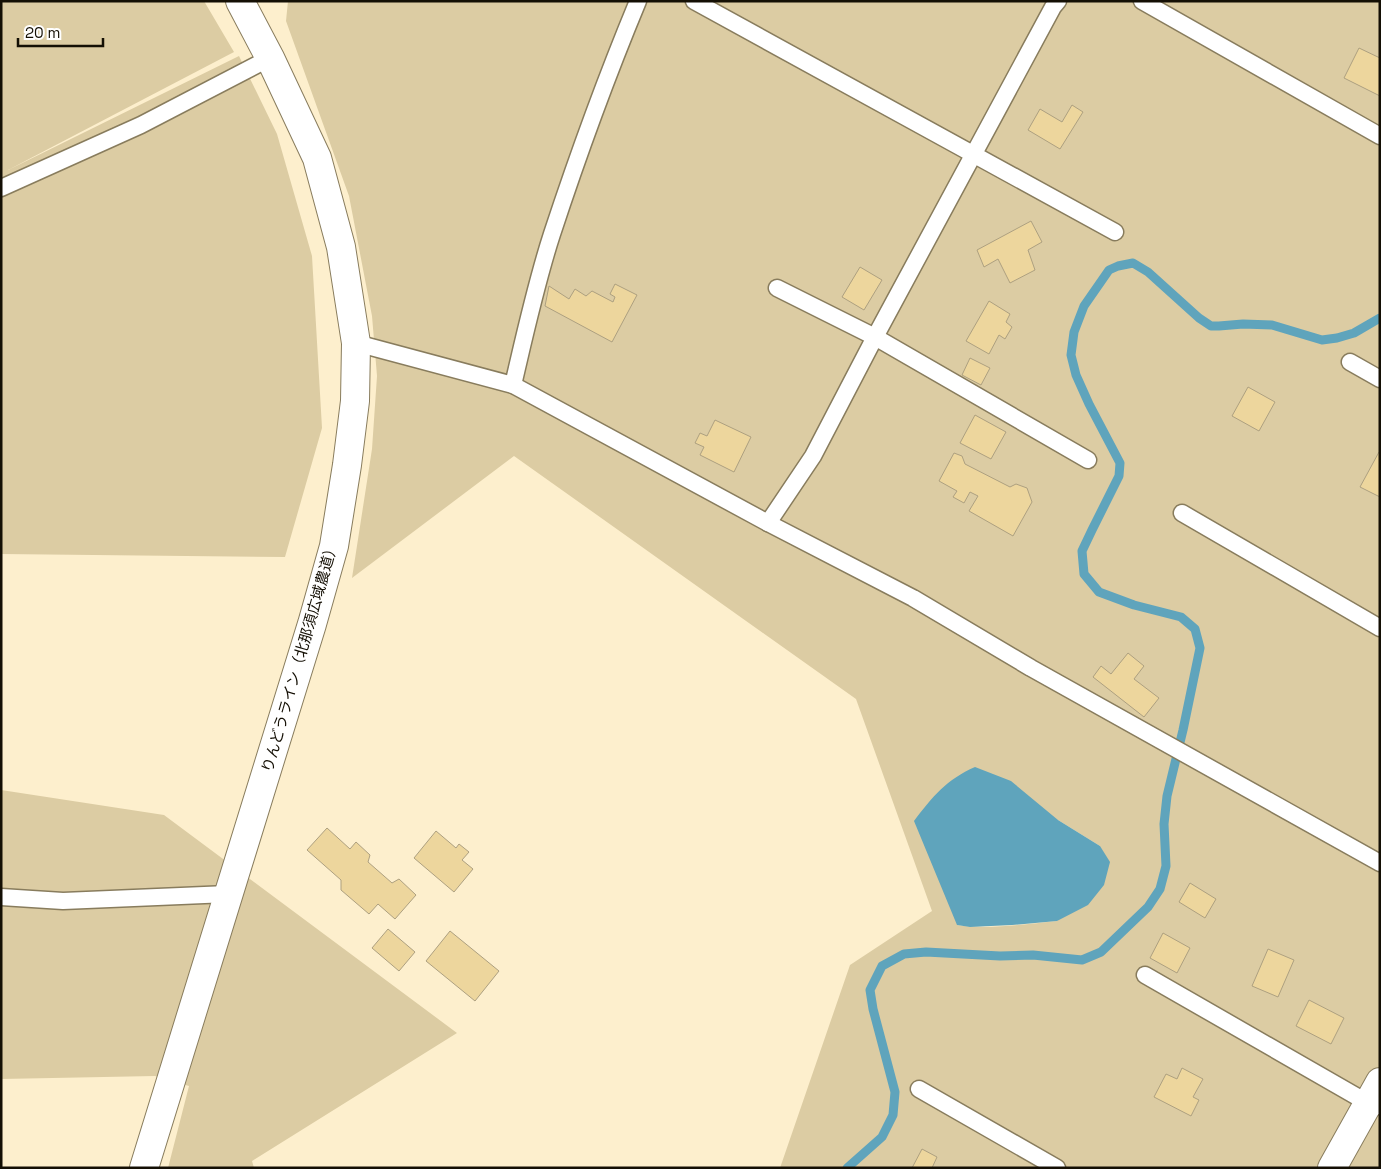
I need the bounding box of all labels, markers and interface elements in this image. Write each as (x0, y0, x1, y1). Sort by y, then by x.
scale bar (18, 15, 102, 47)
text: 20 m (25, 23, 60, 42)
street label: りんどうライン（北那須広域農道） (257, 539, 342, 775)

